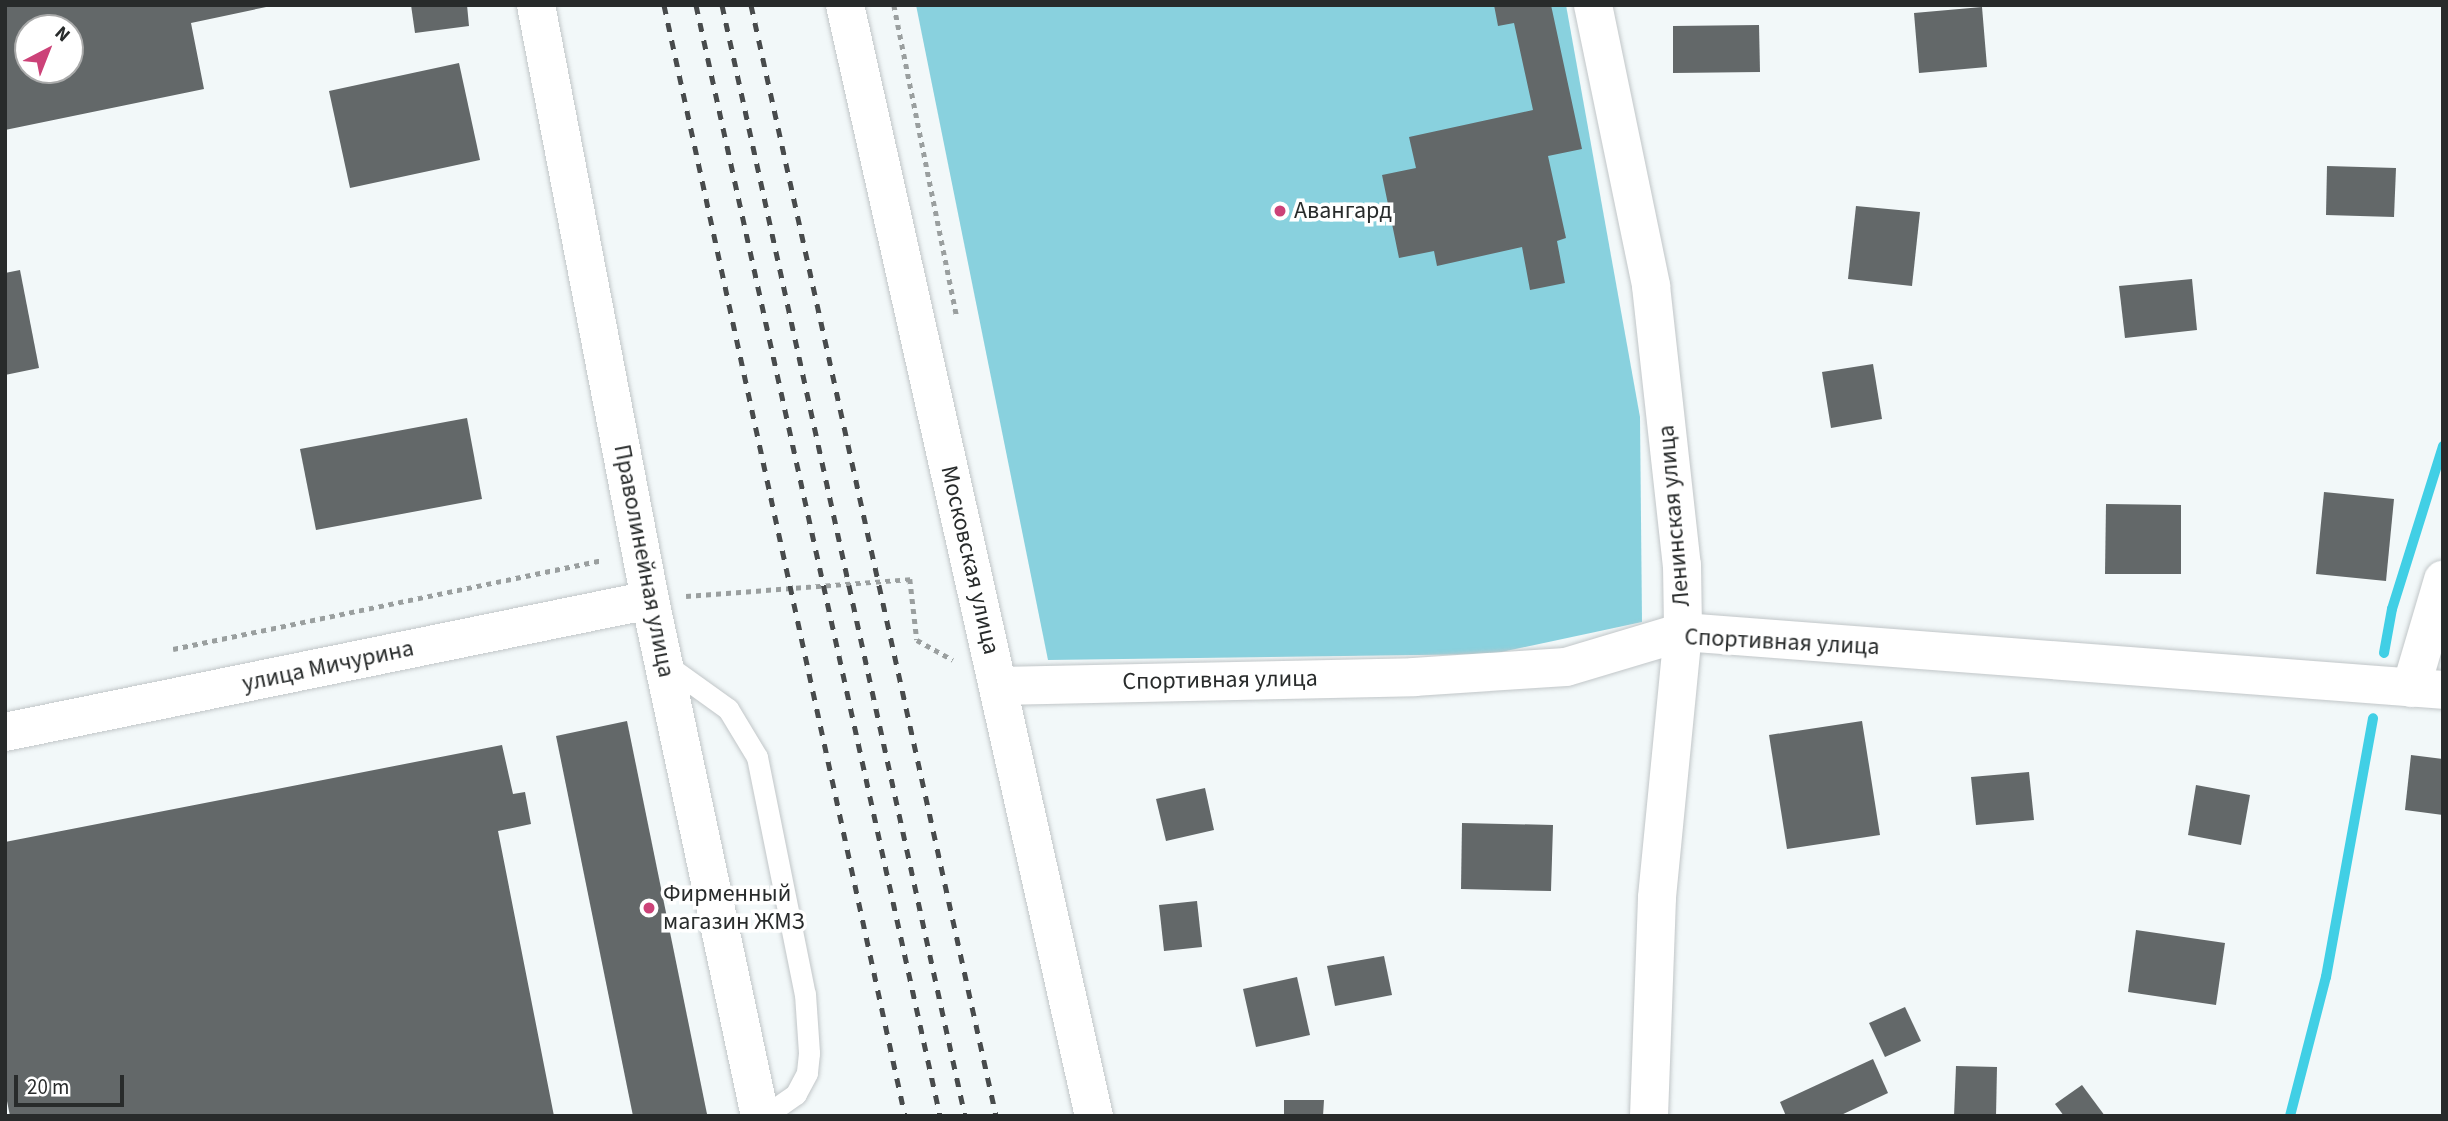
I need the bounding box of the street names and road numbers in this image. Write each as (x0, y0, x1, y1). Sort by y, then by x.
street label: Ленинская улица (1652, 424, 1696, 608)
street label: Праволинейная улица (607, 442, 681, 680)
street label: Московская улица (934, 463, 1006, 657)
street label: Спортивная улица (1684, 623, 1880, 661)
street label: улица Мичурина (240, 634, 416, 698)
street label: Спортивная улица (1122, 664, 1318, 696)

